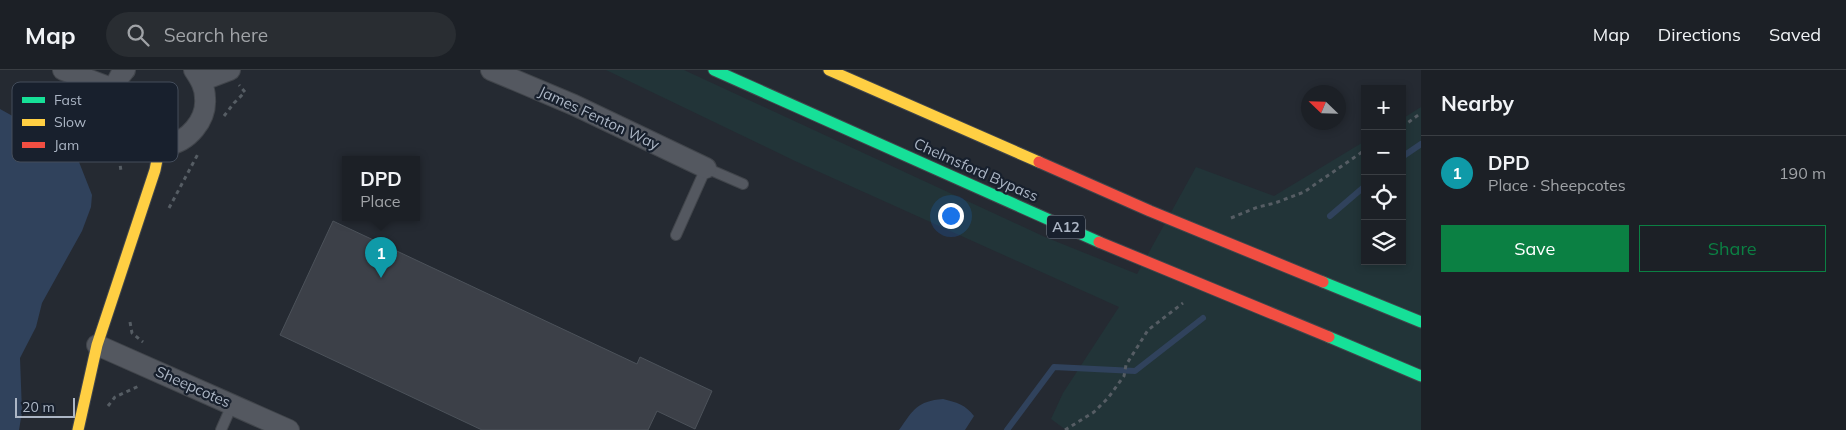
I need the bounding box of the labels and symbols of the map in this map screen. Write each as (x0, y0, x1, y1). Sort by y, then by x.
street label: James Fenton Way (536, 81, 663, 154)
legend (12, 82, 178, 162)
north arrow (1301, 85, 1346, 130)
text: Fast (54, 91, 82, 109)
text: Slow (54, 113, 86, 131)
street label: Chelmsford Bypass (911, 134, 1041, 205)
text: Jam (54, 136, 79, 154)
your location (938, 203, 964, 229)
road number: A12 (1047, 216, 1085, 238)
pin: 1 (365, 237, 397, 278)
street label: Sheepcotes (153, 362, 234, 411)
scale bar (15, 395, 75, 418)

